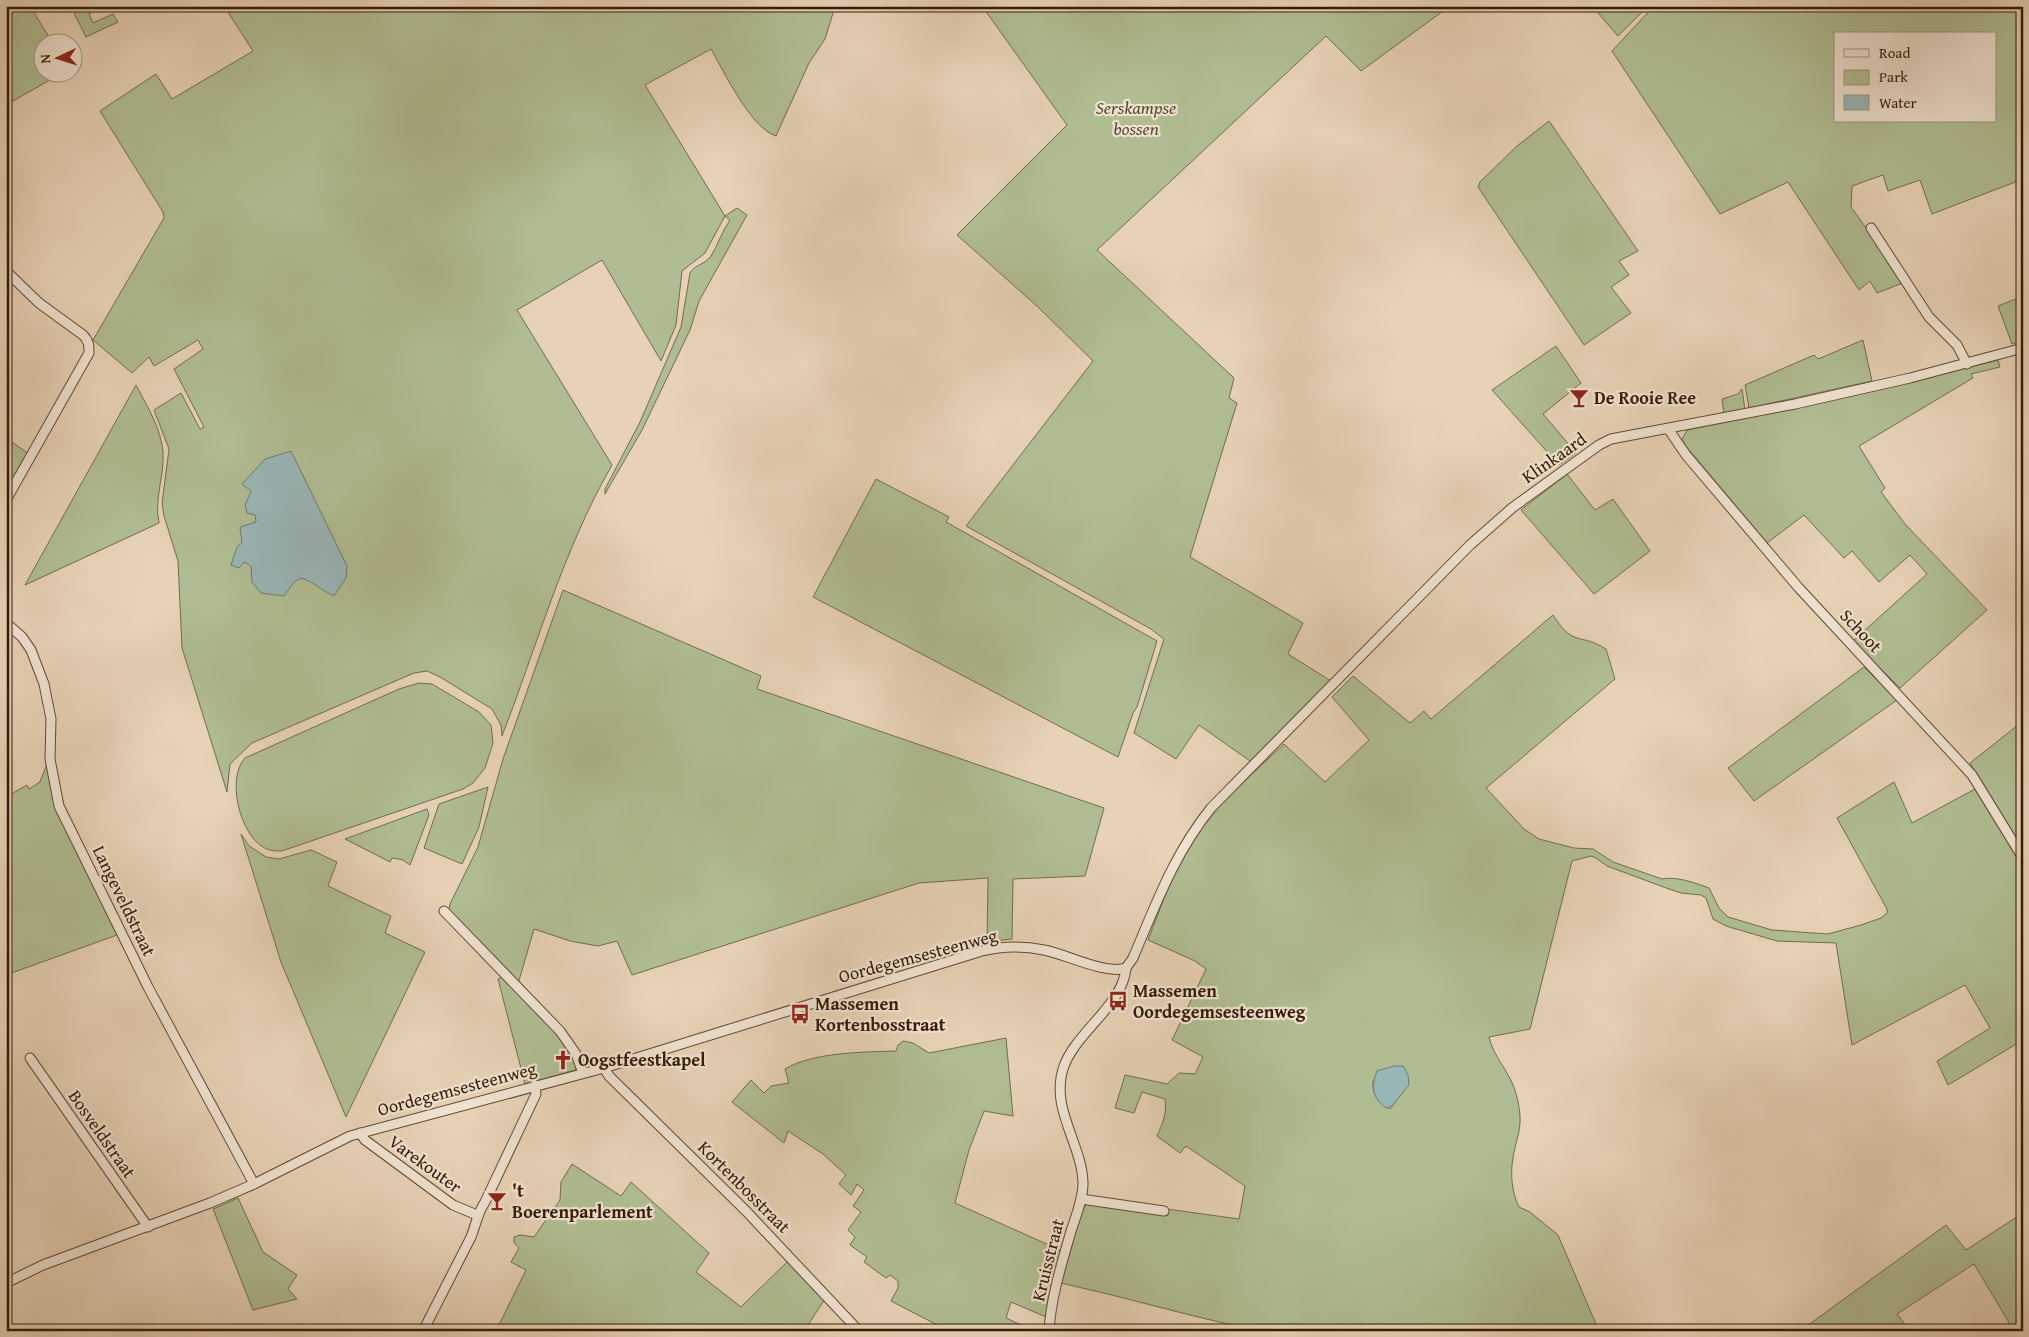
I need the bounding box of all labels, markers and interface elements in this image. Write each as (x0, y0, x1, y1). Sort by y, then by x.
north arrow (32, 32, 82, 82)
legend (1834, 32, 1996, 122)
text: Road (1879, 42, 1910, 63)
text: N (35, 53, 55, 64)
text: Park (1879, 66, 1908, 87)
text: Water (1879, 92, 1917, 113)
park label: Serskampse bossen (1096, 94, 1176, 142)
place label: De Rooie Ree (1594, 384, 1696, 411)
bar icon: De Rooie Ree (1568, 387, 1590, 409)
street label: Klinkaard (1516, 425, 1592, 490)
street label: Schoot (1834, 603, 1889, 659)
street label: Langeveldstraat (86, 841, 163, 961)
street label: Oordegemsesteenweg (835, 921, 1000, 990)
place label: Massemen Oordegemsesteenweg (1133, 977, 1306, 1025)
place label: Massemen Kortenbosstraat (815, 990, 946, 1038)
bus stop icon: Massemen Oordegemsesteenweg (1107, 990, 1129, 1012)
bus stop icon: Massemen Kortenbosstraat (789, 1003, 811, 1025)
place label: Oogstfeestkapel (578, 1046, 706, 1073)
church icon: Oogstfeestkapel (552, 1049, 574, 1071)
street label: Oordegemsesteenweg (374, 1054, 539, 1123)
street label: Bosveldstraat (62, 1084, 143, 1184)
street label: Varekouter (383, 1128, 468, 1200)
street label: Kortenbosstraat (692, 1134, 797, 1240)
place label: 't Boerenparlement (512, 1177, 653, 1225)
bar icon: 't Boerenparlement (486, 1190, 508, 1212)
street label: Kruisstraat (1024, 1215, 1071, 1304)

